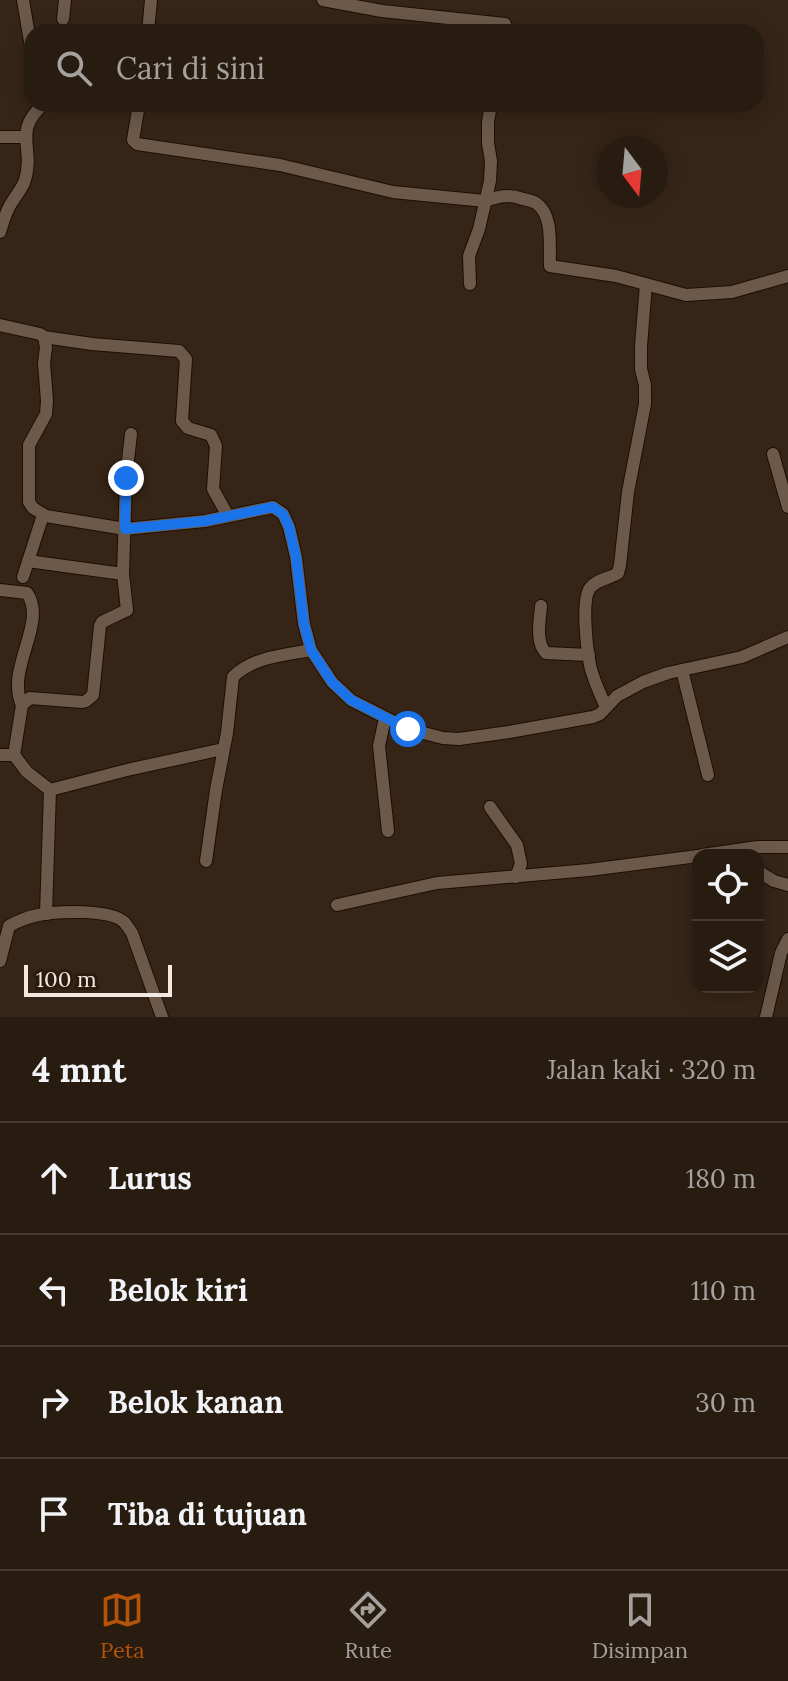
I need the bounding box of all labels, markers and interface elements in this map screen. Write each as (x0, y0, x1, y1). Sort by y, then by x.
search box (24, 24, 764, 112)
icon: search (52, 46, 96, 90)
text: Cari di sini (116, 49, 265, 87)
north arrow (596, 136, 668, 208)
route end (108, 460, 144, 496)
route start (390, 711, 426, 747)
map controls (692, 849, 764, 993)
button: locate (692, 849, 764, 921)
button: layers (692, 921, 764, 993)
scale bar (24, 961, 172, 997)
text: 100 m (36, 965, 97, 993)
text: 4 mnt (32, 1048, 126, 1091)
text: Jalan kaki · 320 m (547, 1053, 756, 1086)
icon: ahead (32, 1156, 76, 1200)
text: Lurus (108, 1159, 192, 1197)
text: 180 m (686, 1162, 756, 1195)
icon: left (32, 1268, 76, 1312)
text: Belok kiri (108, 1271, 248, 1309)
text: 110 m (691, 1274, 756, 1307)
icon: right (32, 1380, 76, 1424)
text: Belok kanan (108, 1383, 283, 1421)
text: 30 m (695, 1386, 756, 1419)
icon: arrive (32, 1492, 76, 1536)
text: Tiba di tujuan (108, 1495, 307, 1533)
tab: Peta (100, 1588, 145, 1664)
tab: Rute (344, 1588, 392, 1664)
tab: Disimpan (592, 1588, 688, 1664)

